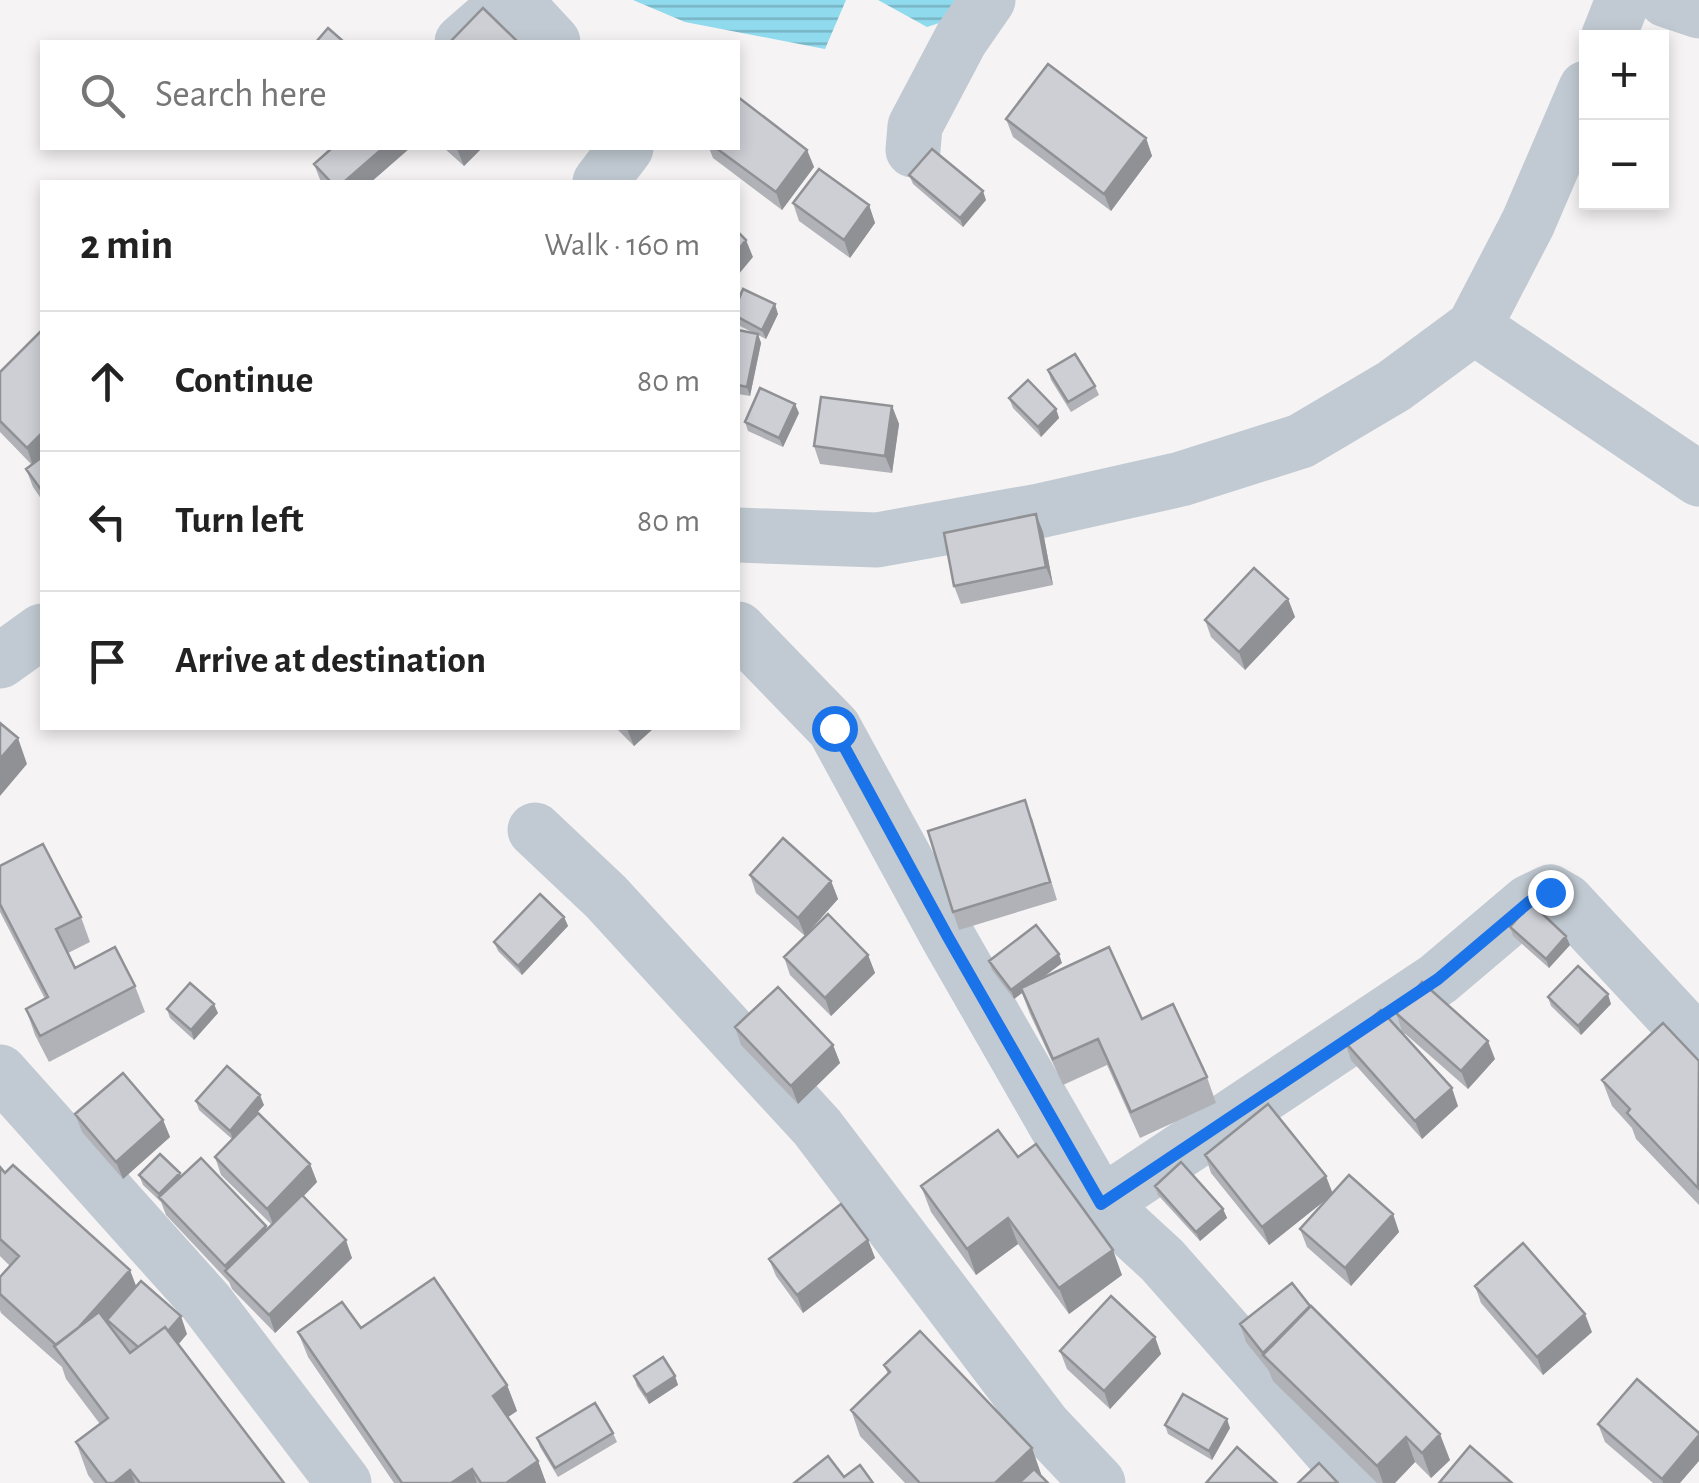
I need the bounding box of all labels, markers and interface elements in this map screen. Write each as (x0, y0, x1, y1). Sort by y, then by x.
map controls (1579, 30, 1669, 210)
button: + (1579, 30, 1669, 120)
search box (40, 40, 740, 150)
icon: search (75, 68, 130, 123)
text: Search here (155, 76, 327, 114)
button: − (1579, 120, 1669, 210)
text: 2 min (80, 224, 173, 266)
text: Walk · 160 m (544, 229, 700, 261)
icon: ahead (80, 354, 135, 409)
text: Continue (175, 362, 313, 400)
text: 80 m (637, 365, 700, 397)
icon: left (80, 494, 135, 549)
text: Turn left (175, 502, 303, 540)
text: 80 m (637, 505, 700, 537)
icon: arrive (80, 634, 135, 689)
text: Arrive at destination (175, 642, 486, 680)
route start (812, 706, 858, 752)
route end (1528, 870, 1574, 916)

